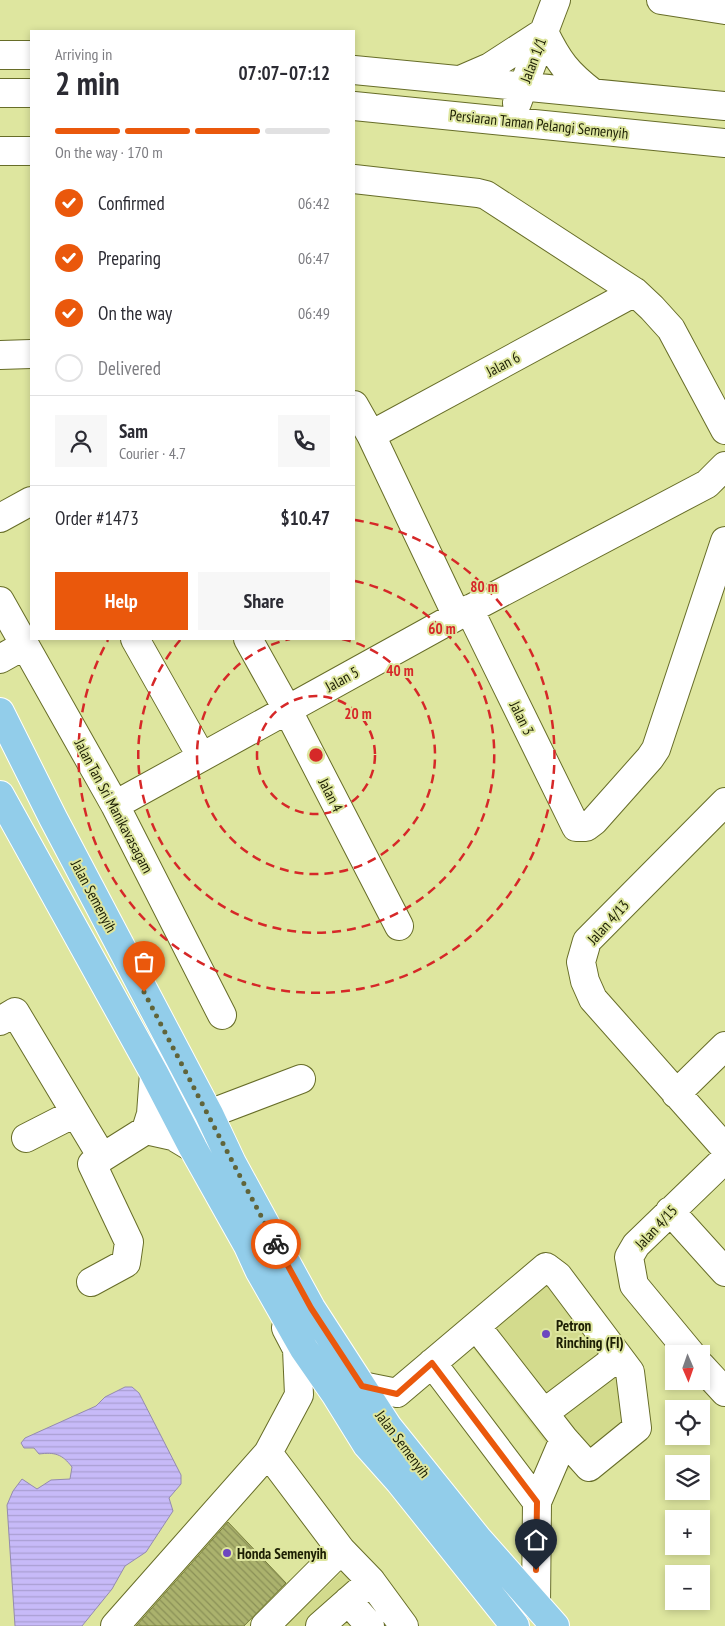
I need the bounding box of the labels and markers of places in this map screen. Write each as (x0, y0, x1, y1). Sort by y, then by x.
centre of rings (307, 746, 325, 764)
pin (123, 941, 165, 992)
place label: Petron Rinching (FI) (556, 1316, 624, 1352)
marker: Petron Rinching (FI) (540, 1328, 552, 1340)
pin (515, 1519, 557, 1570)
place label: Honda Semenyih (237, 1544, 327, 1563)
marker: Honda Semenyih (221, 1547, 233, 1559)

